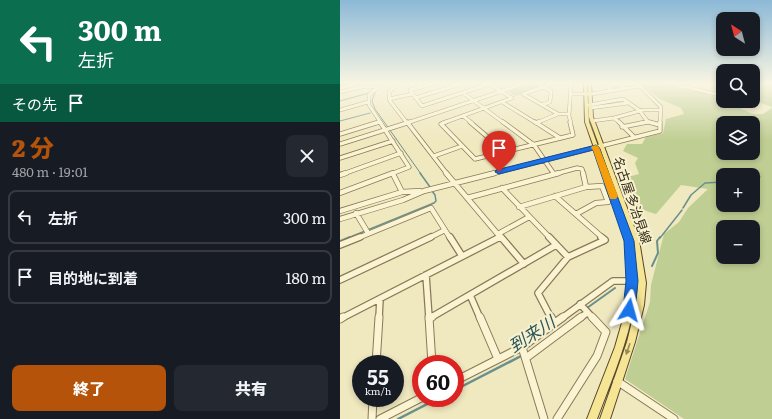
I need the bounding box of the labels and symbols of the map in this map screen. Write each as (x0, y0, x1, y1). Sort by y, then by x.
north arrow (716, 12, 760, 56)
pin (482, 131, 516, 172)
street label: 名古屋多治見線 (609, 154, 657, 246)
position arrow (608, 289, 650, 331)
water label: 到来川 (503, 308, 561, 357)
one-way arrow (625, 344, 631, 356)
speed limit sign: 60 (412, 355, 464, 407)

